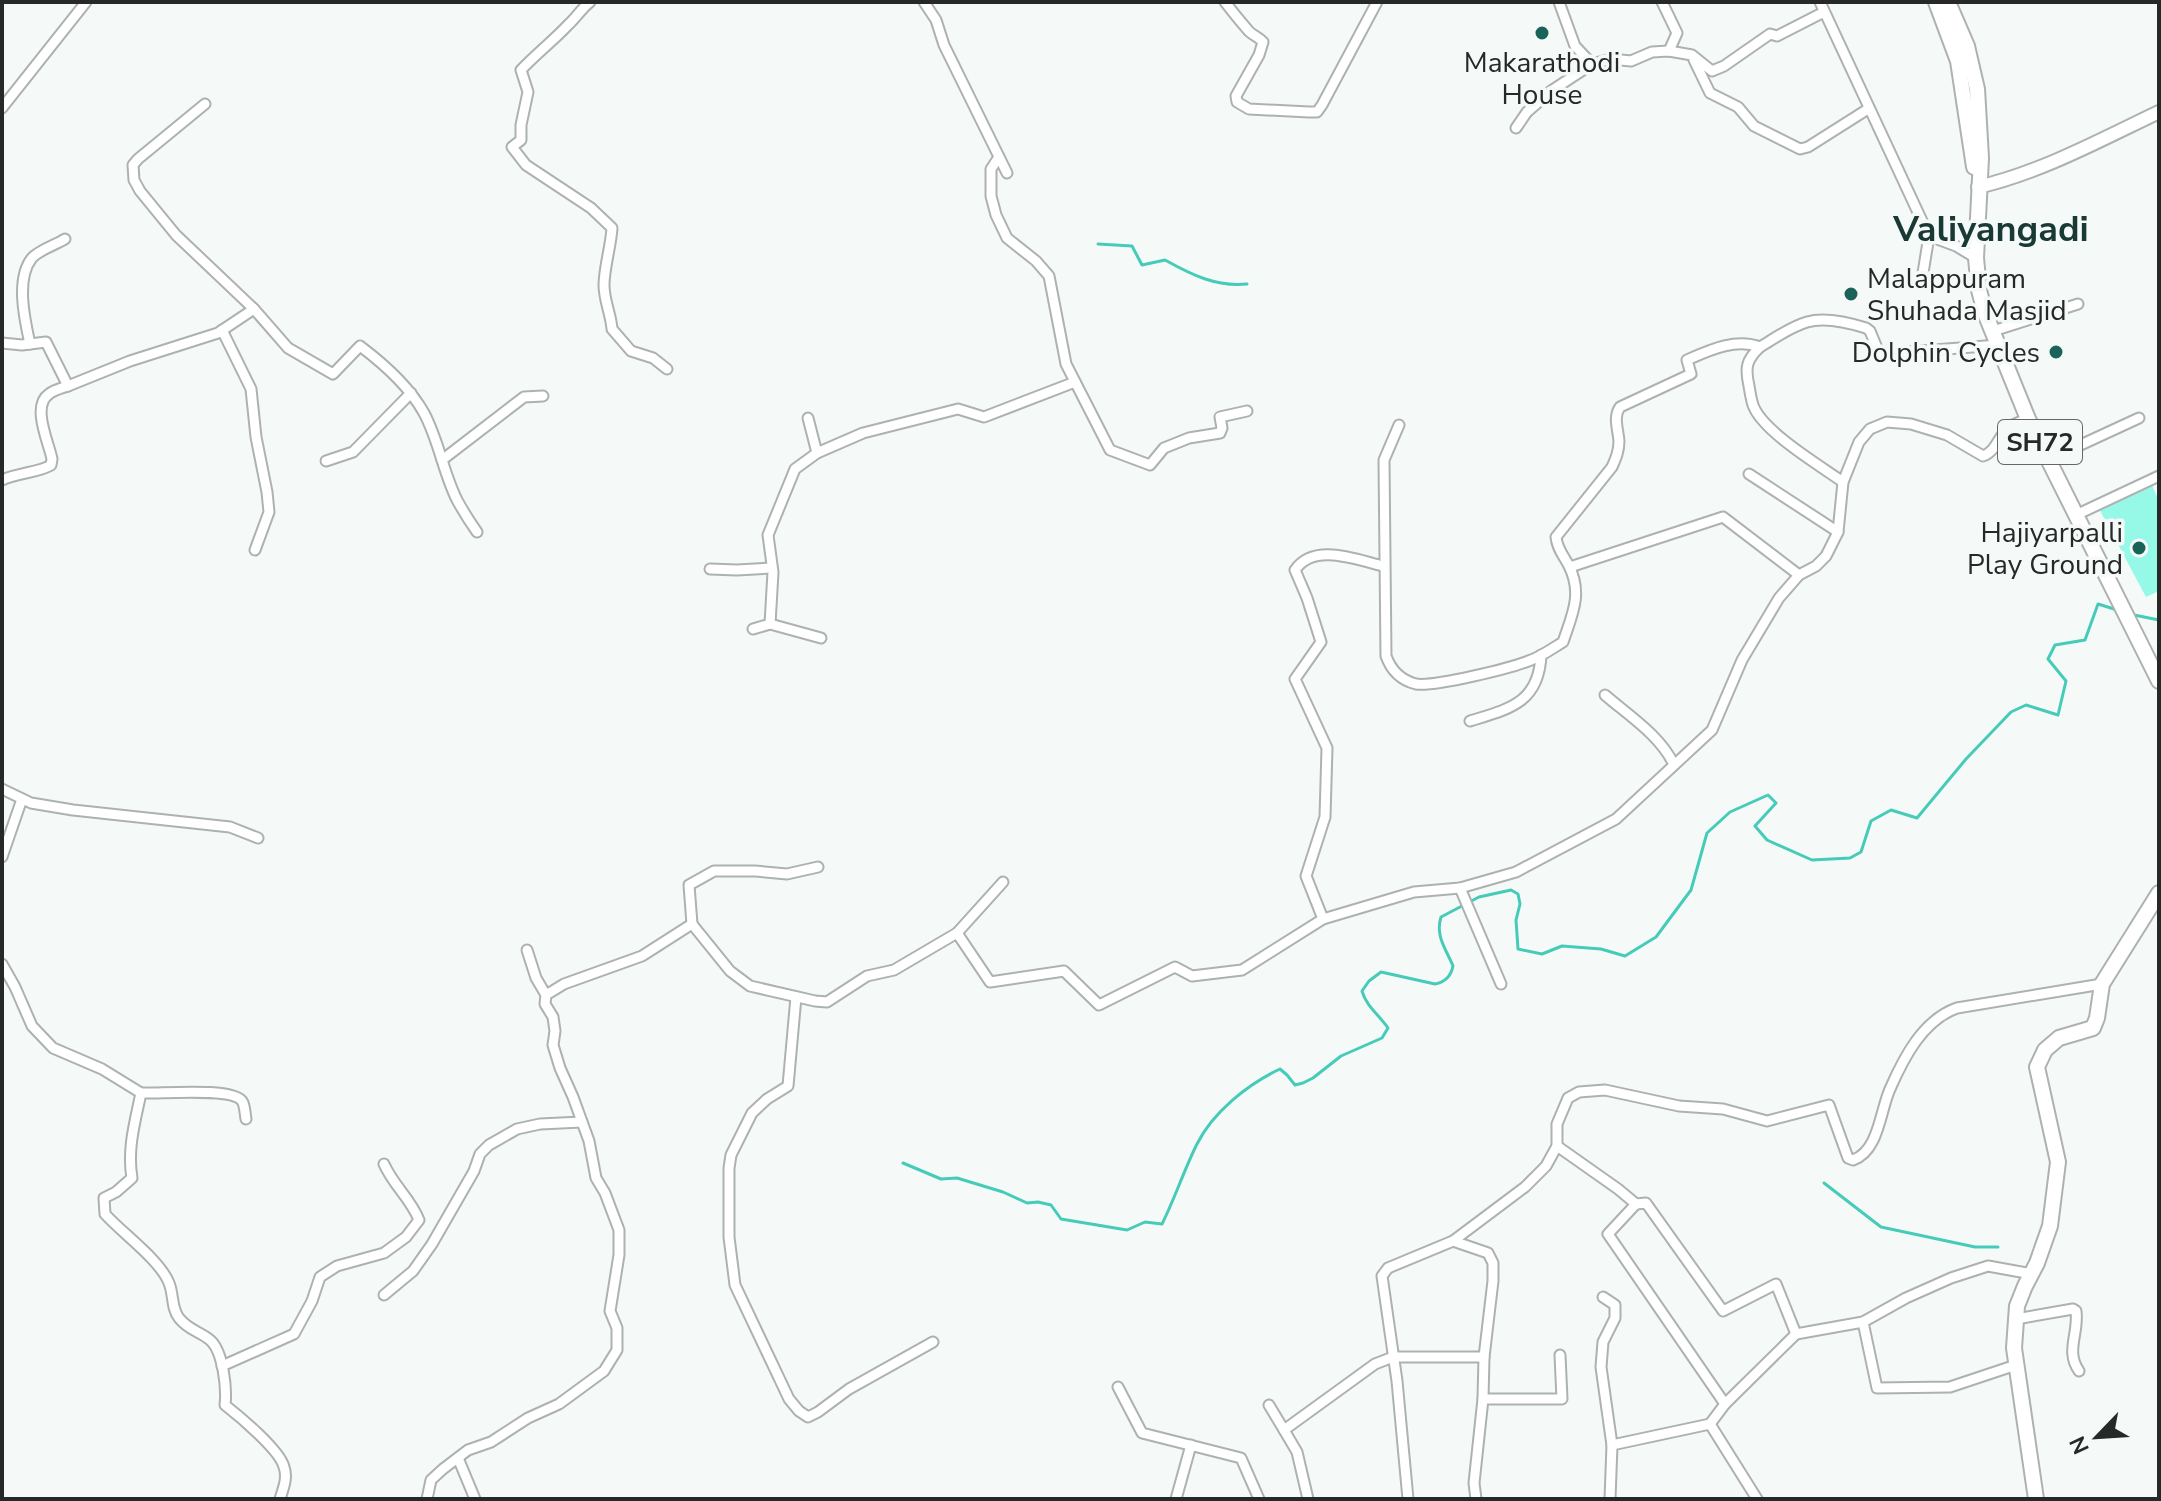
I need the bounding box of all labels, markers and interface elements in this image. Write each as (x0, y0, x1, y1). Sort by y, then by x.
marker: Makarathodi House (1533, 24, 1551, 42)
place label: Makarathodi House (1464, 44, 1620, 114)
district label: Valiyangadi (1892, 205, 2089, 254)
place label: Malappuram Shuhada Masjid (1867, 260, 2067, 330)
marker: Malappuram Shuhada Masjid (1842, 285, 1860, 303)
place label: Dolphin Cycles (1852, 334, 2040, 372)
marker: Dolphin Cycles (2047, 343, 2065, 361)
road number: SH72 (1998, 420, 2082, 464)
place label: Hajiyarpalli Play Ground (1967, 514, 2123, 584)
marker: Hajiyarpalli Play Ground (2130, 539, 2148, 557)
north arrow (2057, 1397, 2137, 1477)
text: N (2063, 1431, 2097, 1459)

